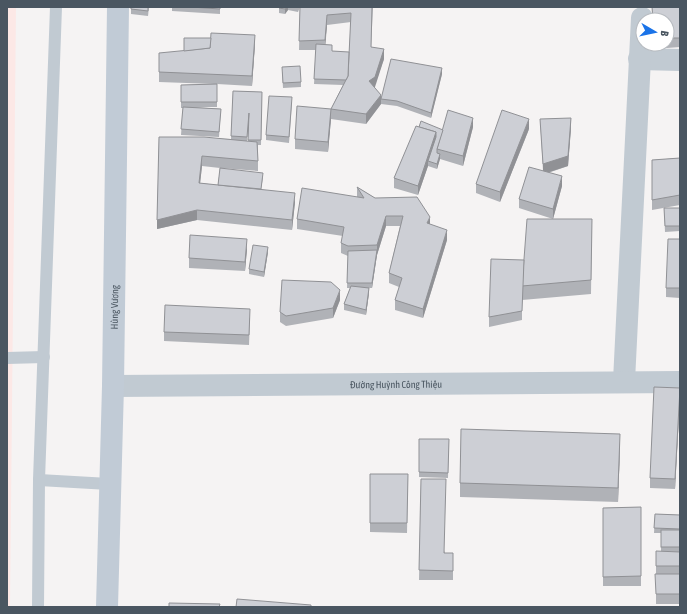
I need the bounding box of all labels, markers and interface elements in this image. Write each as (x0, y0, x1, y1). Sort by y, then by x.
north arrow (635, 12, 675, 52)
text: B (658, 30, 671, 38)
street label: Hùng Vương (109, 284, 120, 330)
street label: Đường Huỳnh Công Thiệu (350, 379, 442, 390)

